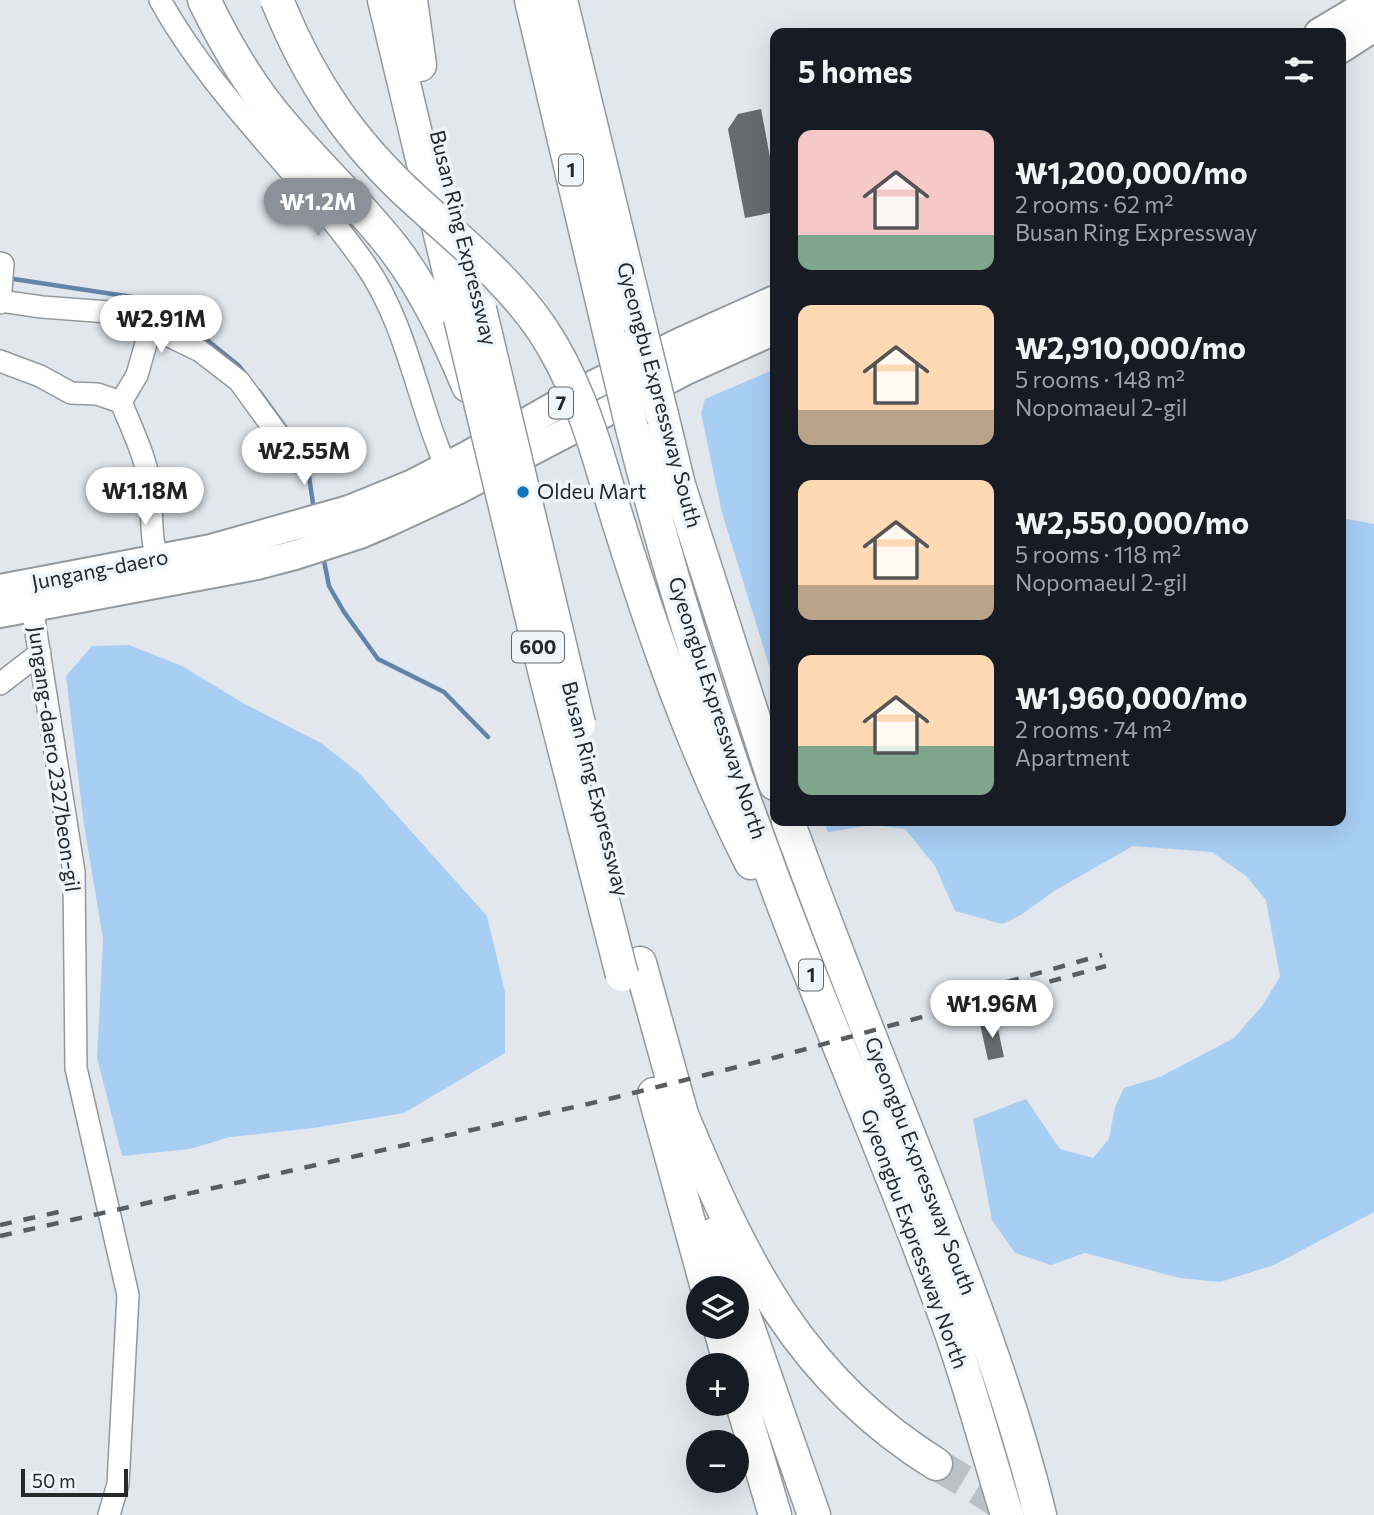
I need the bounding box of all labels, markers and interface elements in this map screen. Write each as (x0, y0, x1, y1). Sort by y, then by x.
icon: filters (1280, 51, 1318, 89)
text: 5 homes (798, 52, 912, 89)
street label: Busan Ring Expressway (426, 127, 503, 348)
text: ₩1,200,000/mo (1015, 153, 1248, 190)
road number: 1 (559, 154, 583, 186)
icon: home (854, 158, 938, 242)
pin: ₩1.2M (269, 178, 367, 238)
text: ₩1.2M (280, 187, 356, 215)
text: 2 rooms · 62 m² (1015, 190, 1174, 218)
text: Busan Ring Expressway (1015, 218, 1257, 246)
street label: Gyeongbu Expressway South (613, 259, 708, 530)
pin: ₩2.91M (104, 296, 218, 355)
text: ₩2.91M (116, 304, 206, 332)
text: ₩2,910,000/mo (1015, 328, 1246, 365)
icon: home (854, 333, 938, 417)
text: 5 rooms · 148 m² (1015, 365, 1185, 393)
road number: 7 (549, 388, 573, 418)
text: Nopomaeul 2-gil (1015, 393, 1187, 421)
pin: ₩2.55M (247, 428, 361, 487)
text: ₩2.55M (258, 436, 350, 464)
pin: ₩1.18M (88, 468, 202, 527)
text: ₩1.18M (102, 476, 188, 504)
place label: Oldeu Mart (537, 478, 646, 503)
marker: Oldeu Mart (515, 484, 531, 500)
text: ₩2,550,000/mo (1015, 503, 1249, 540)
icon: home (854, 508, 938, 592)
text: 5 rooms · 118 m² (1015, 540, 1181, 568)
street label: Jungang-daero (29, 543, 170, 594)
text: Nopomaeul 2-gil (1015, 568, 1187, 596)
street label: Gyeongbu Expressway North (664, 573, 773, 842)
street label: Jungang-daero 2327beon-gil (24, 624, 87, 893)
road number: 600 (512, 632, 564, 662)
street label: Busan Ring Expressway (558, 678, 635, 899)
text: ₩1,960,000/mo (1015, 678, 1247, 715)
icon: home (854, 683, 938, 767)
text: 2 rooms · 74 m² (1015, 715, 1171, 743)
text: Apartment (1015, 743, 1130, 771)
road number: 1 (799, 959, 823, 990)
pin: ₩1.96M (935, 981, 1049, 1040)
text: ₩1.96M (946, 989, 1038, 1017)
street label: Gyeongbu Expressway South (861, 1033, 982, 1298)
street label: Gyeongbu Expressway North (857, 1105, 974, 1372)
map controls (686, 1276, 749, 1493)
button: layers (686, 1276, 749, 1339)
button: + (686, 1353, 749, 1416)
button: − (686, 1430, 749, 1493)
scale bar (21, 1466, 128, 1498)
text: 50 m (32, 1469, 76, 1492)

